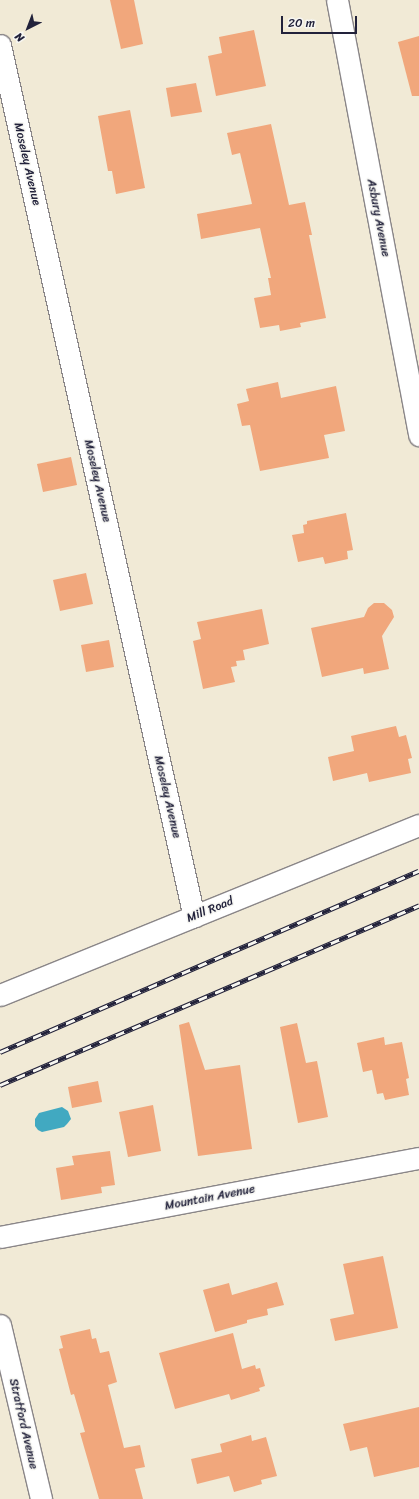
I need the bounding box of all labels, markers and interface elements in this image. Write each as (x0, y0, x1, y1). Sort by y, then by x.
north arrow (8, 8, 48, 48)
scale bar (283, 8, 359, 34)
text: 20 m (288, 12, 315, 34)
text: N (10, 28, 29, 47)
street label: Moseley Avenue (10, 121, 44, 207)
street label: Asbury Avenue (363, 178, 393, 258)
street label: Moseley Avenue (80, 438, 114, 524)
street label: Moseley Avenue (150, 754, 184, 840)
street label: Mill Road (185, 894, 235, 926)
street label: Mountain Avenue (164, 1182, 256, 1214)
street label: Stratford Avenue (6, 1377, 40, 1471)

